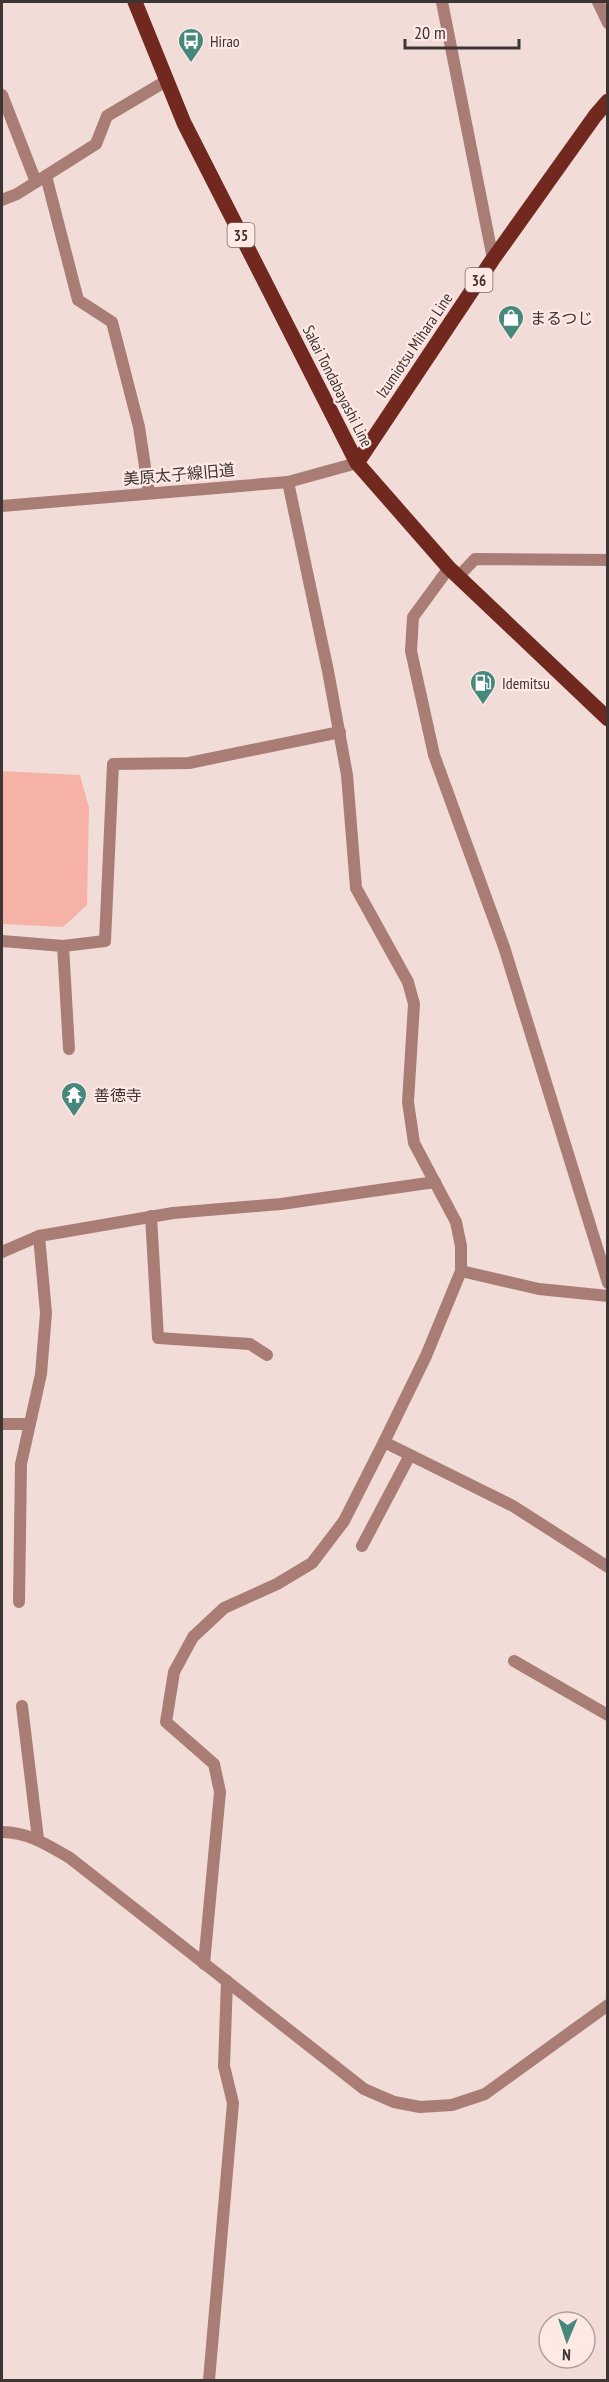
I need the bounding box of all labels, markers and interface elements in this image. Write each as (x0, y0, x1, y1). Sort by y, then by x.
scale bar (405, 12, 519, 50)
text: 20 m (414, 21, 446, 44)
bus stop icon: Hirao (176, 26, 206, 64)
place label: Hirao (210, 31, 240, 51)
road number: 35 (228, 223, 254, 247)
road number: 36 (466, 268, 492, 292)
street label: Izumiotsu Mihara Line (371, 289, 457, 401)
shop icon: まるつじ (496, 303, 526, 341)
place label: まるつじ (530, 308, 593, 328)
street label: Sakai Tondabayashi Line (299, 322, 377, 450)
street label: 美原太子線旧道 (122, 459, 236, 489)
fuel station icon: Idemitsu (468, 668, 498, 706)
place label: Idemitsu (502, 673, 550, 693)
temple icon: 善徳寺 (59, 1080, 89, 1118)
place label: 善徳寺 (94, 1085, 142, 1105)
north arrow (537, 2310, 597, 2370)
text: N (562, 2345, 571, 2365)

